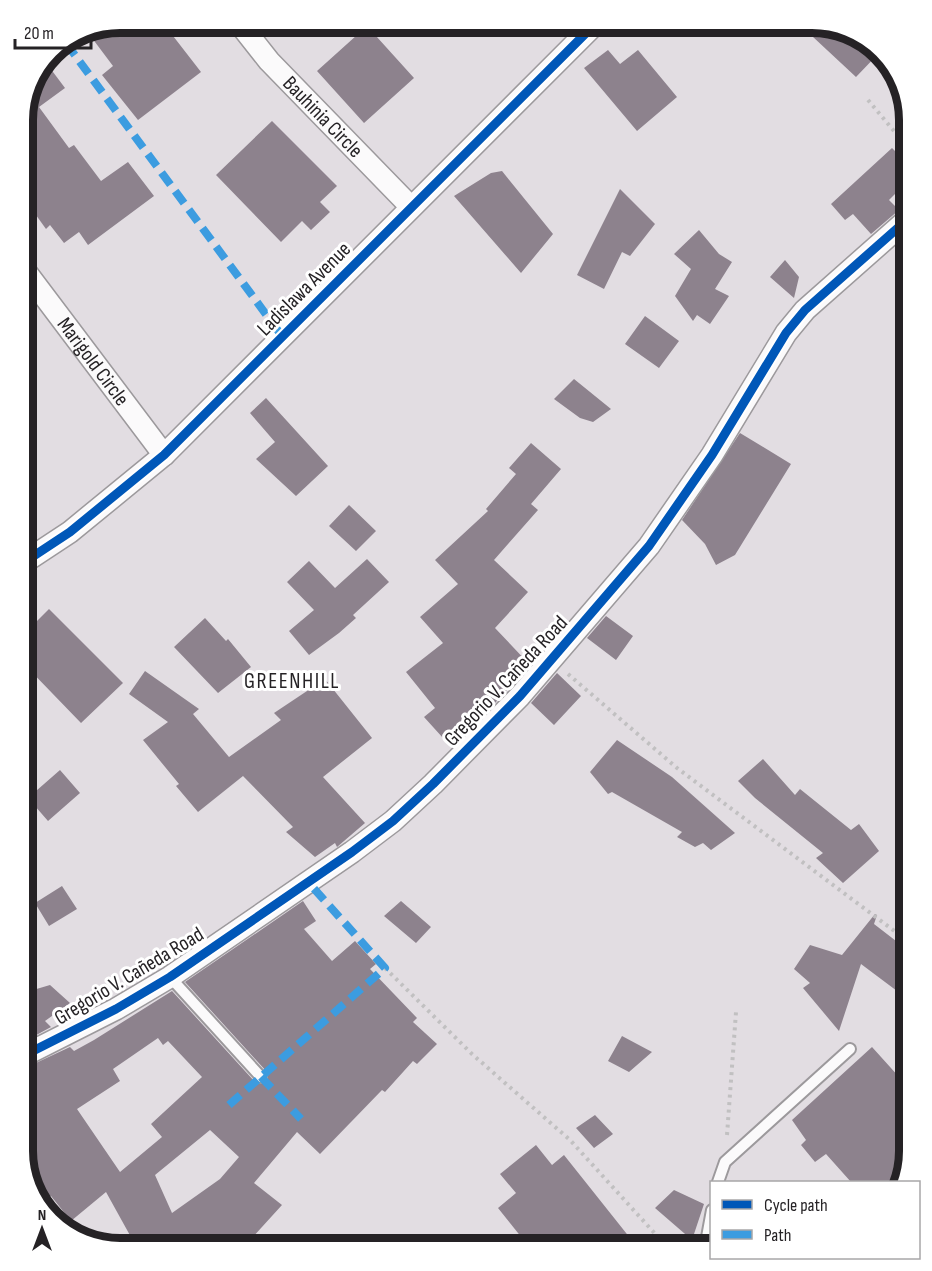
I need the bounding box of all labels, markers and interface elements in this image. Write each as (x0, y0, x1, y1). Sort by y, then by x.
scale bar (15, 12, 92, 50)
text: 20 m (24, 23, 54, 44)
street label: Bauhinia Circle (278, 71, 368, 163)
street label: Ladislawa Avenue (252, 237, 356, 341)
street label: Marigold Circle (52, 312, 135, 411)
street label: Gregorio V. Cañeda Road (439, 611, 573, 751)
district label: GREENHILL (244, 668, 340, 695)
street label: Gregorio V. Cañeda Road (50, 922, 208, 1030)
legend (710, 1181, 920, 1259)
text: Cycle path (764, 1195, 828, 1216)
north arrow (12, 1199, 72, 1259)
text: N (38, 1206, 46, 1225)
text: Path (764, 1225, 792, 1246)

